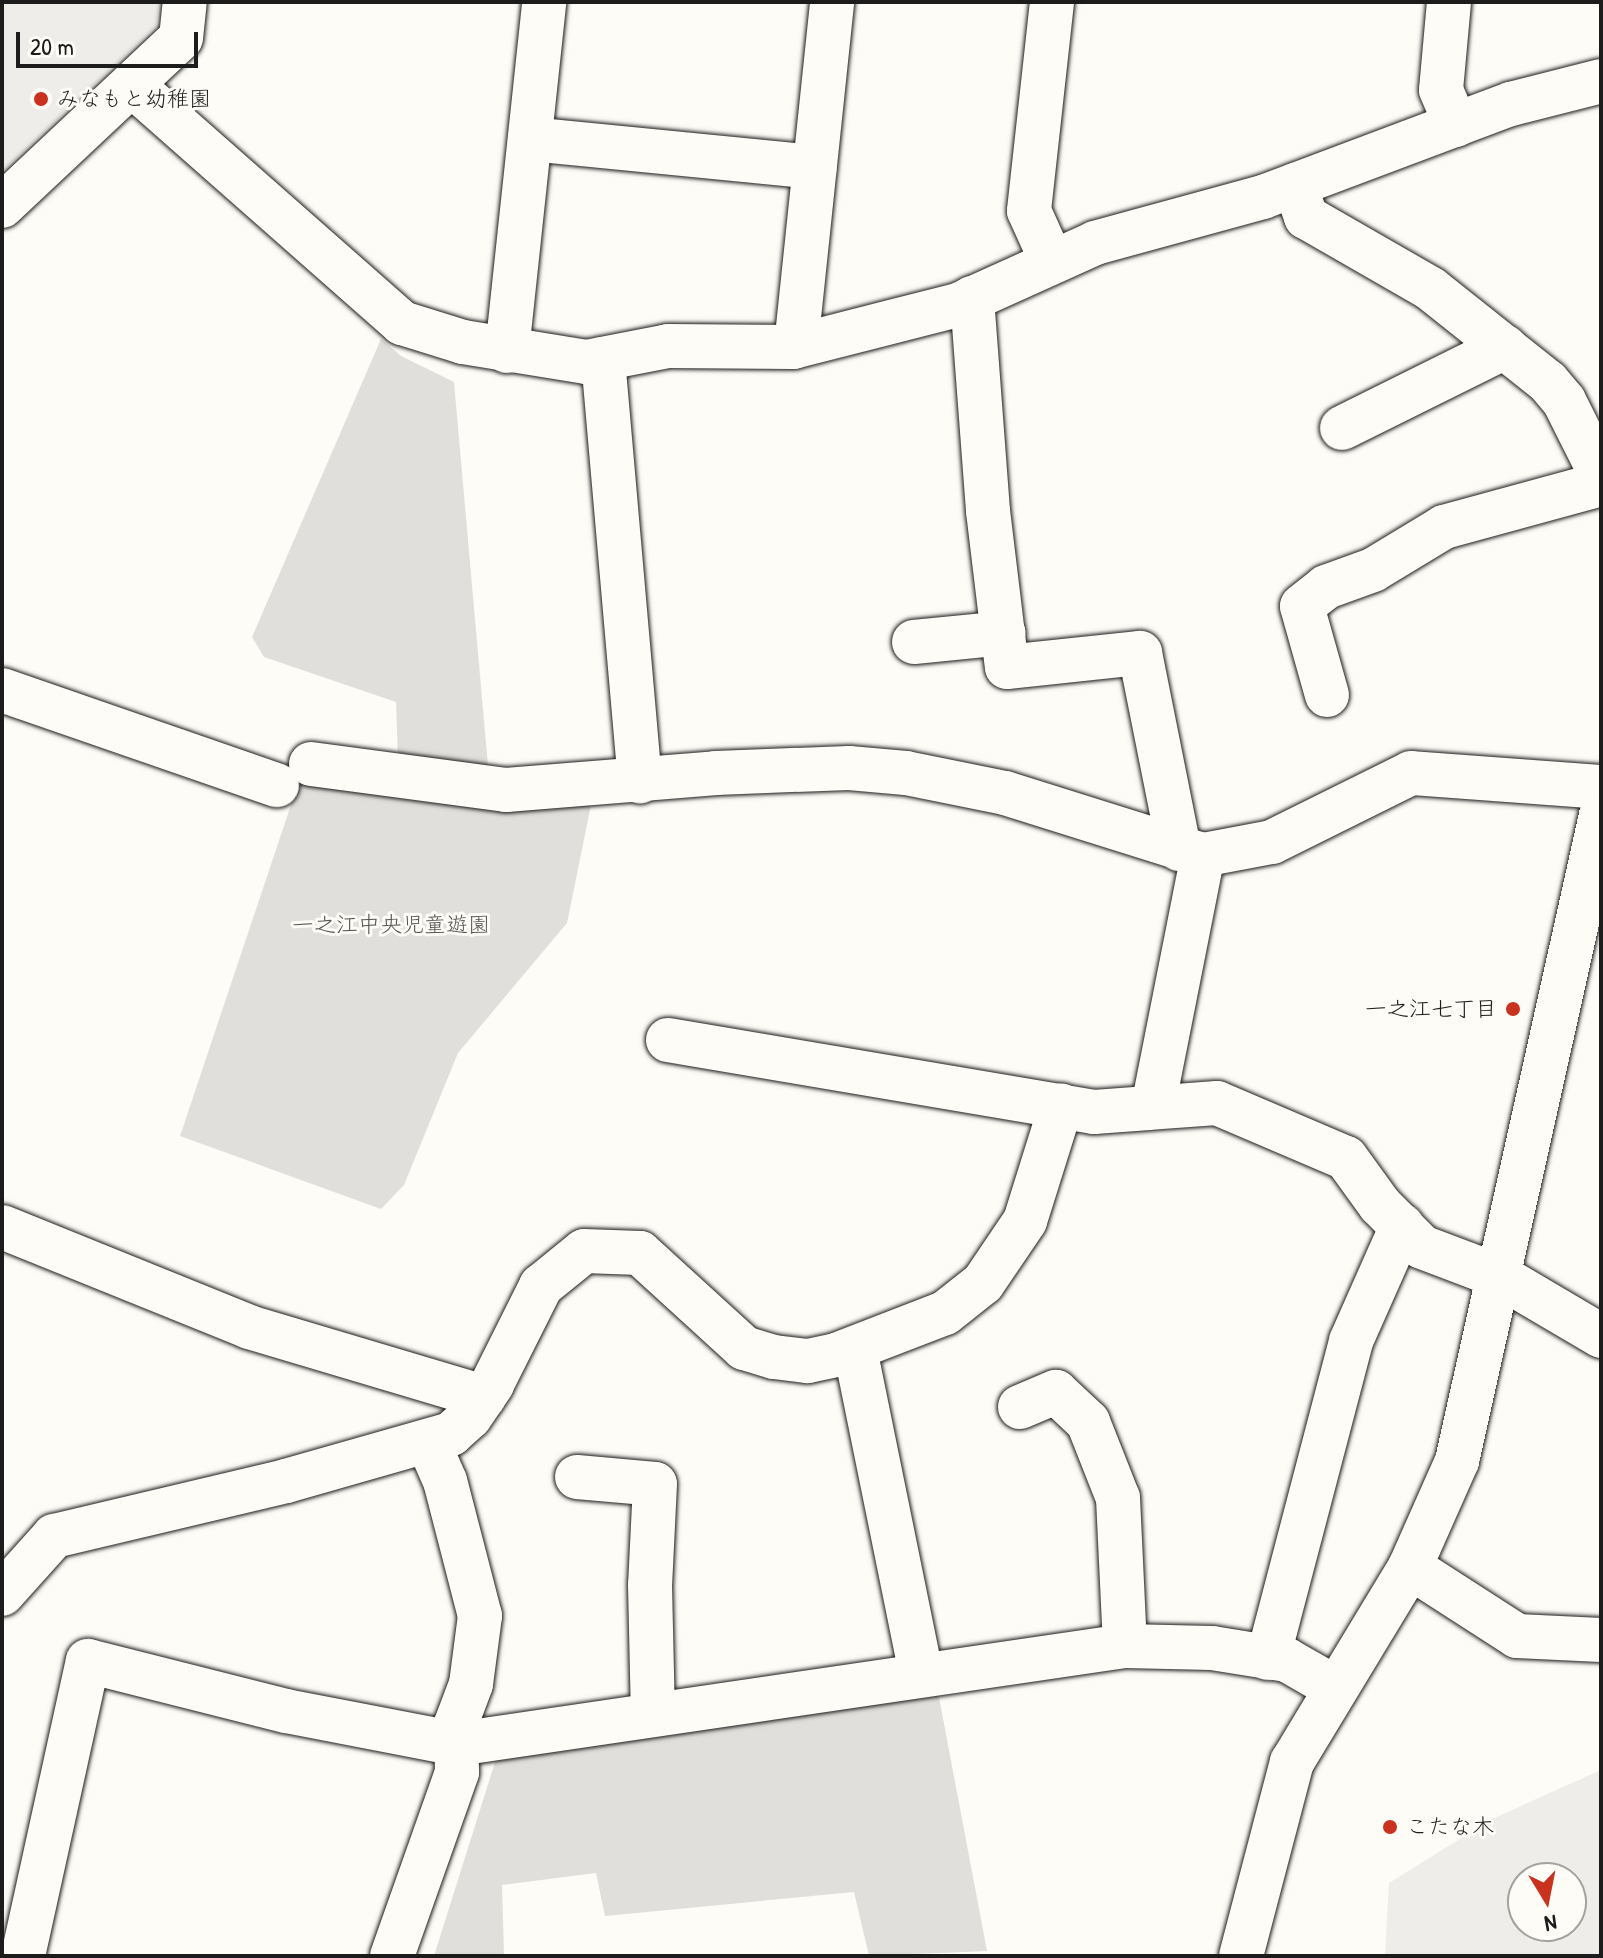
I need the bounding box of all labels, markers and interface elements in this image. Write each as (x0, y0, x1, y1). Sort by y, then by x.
scale bar (20, 16, 202, 66)
text: 20 m (30, 30, 74, 62)
place label: みなもと幼稚園 (57, 86, 211, 112)
marker: みなもと幼稚園 (32, 90, 50, 108)
park label: 一之江中央児童遊園 (292, 912, 490, 938)
place label: 一之江七丁目 (1365, 996, 1497, 1022)
marker: 一之江七丁目 (1504, 1000, 1522, 1018)
place label: こたな木 (1406, 1814, 1494, 1840)
marker: こたな木 (1381, 1818, 1399, 1836)
north arrow (1507, 1862, 1587, 1942)
text: N (1542, 1908, 1559, 1939)

